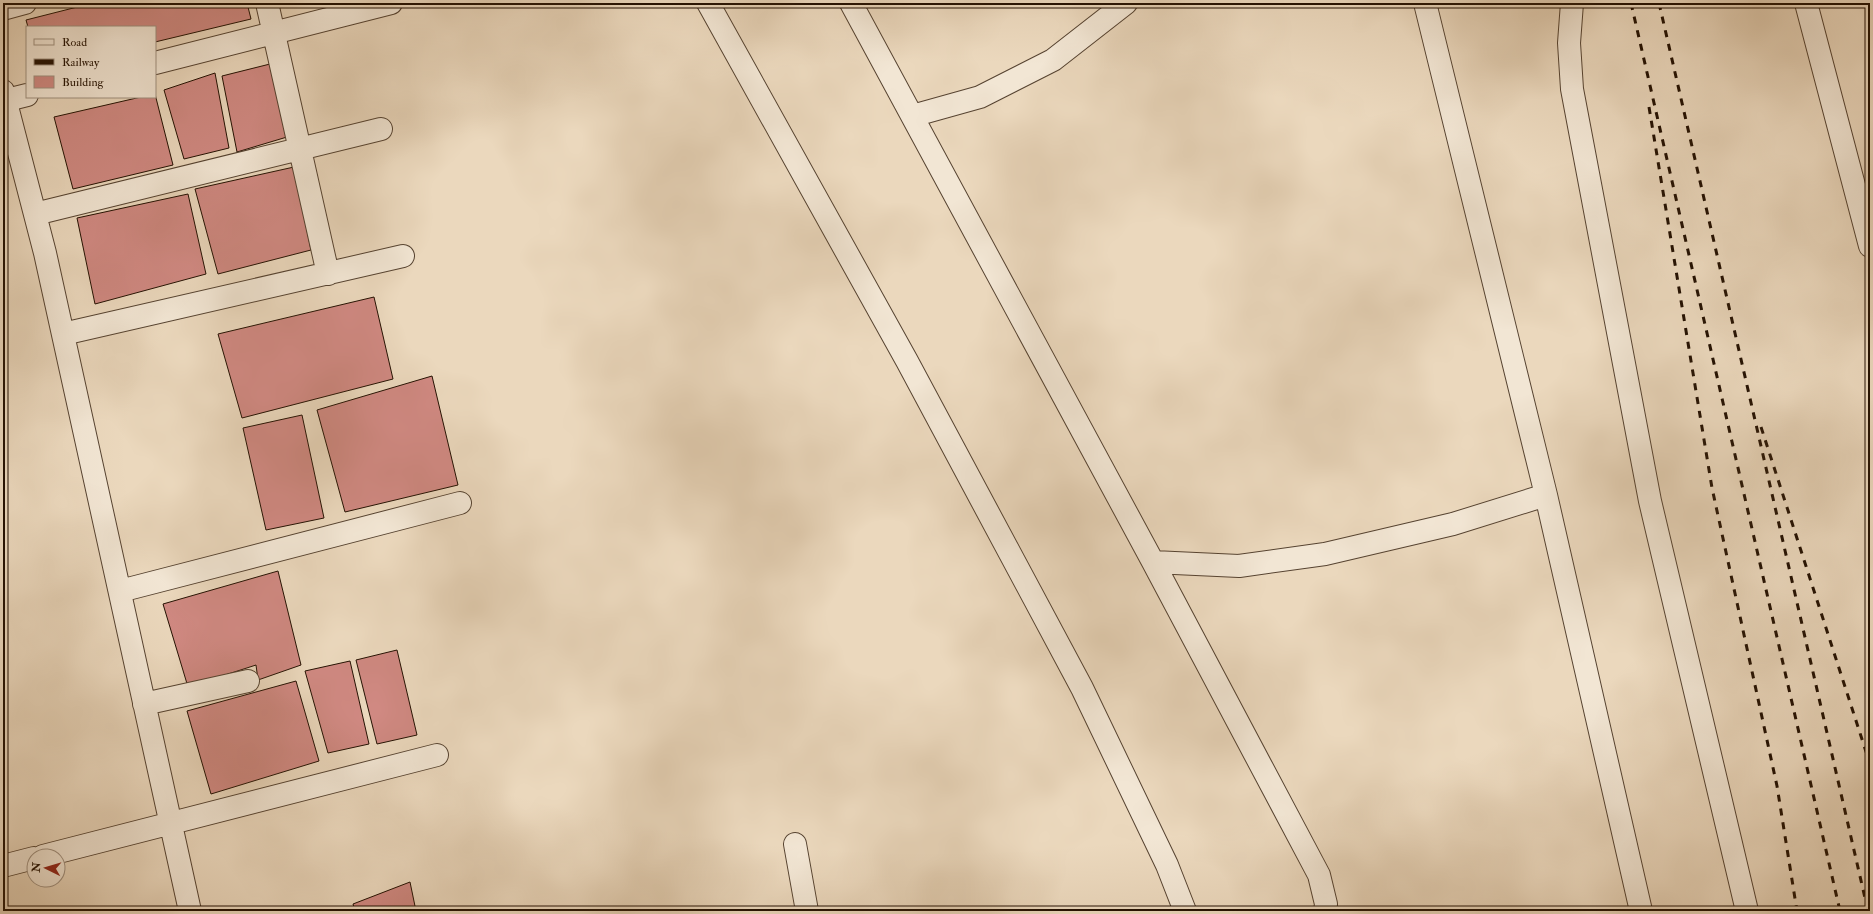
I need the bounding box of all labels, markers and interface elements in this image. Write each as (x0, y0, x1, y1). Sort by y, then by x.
legend (26, 26, 156, 98)
text: Road (62, 35, 87, 50)
text: Railway (62, 55, 100, 70)
text: Building (62, 75, 105, 90)
north arrow (26, 848, 66, 888)
text: N (30, 861, 44, 874)

